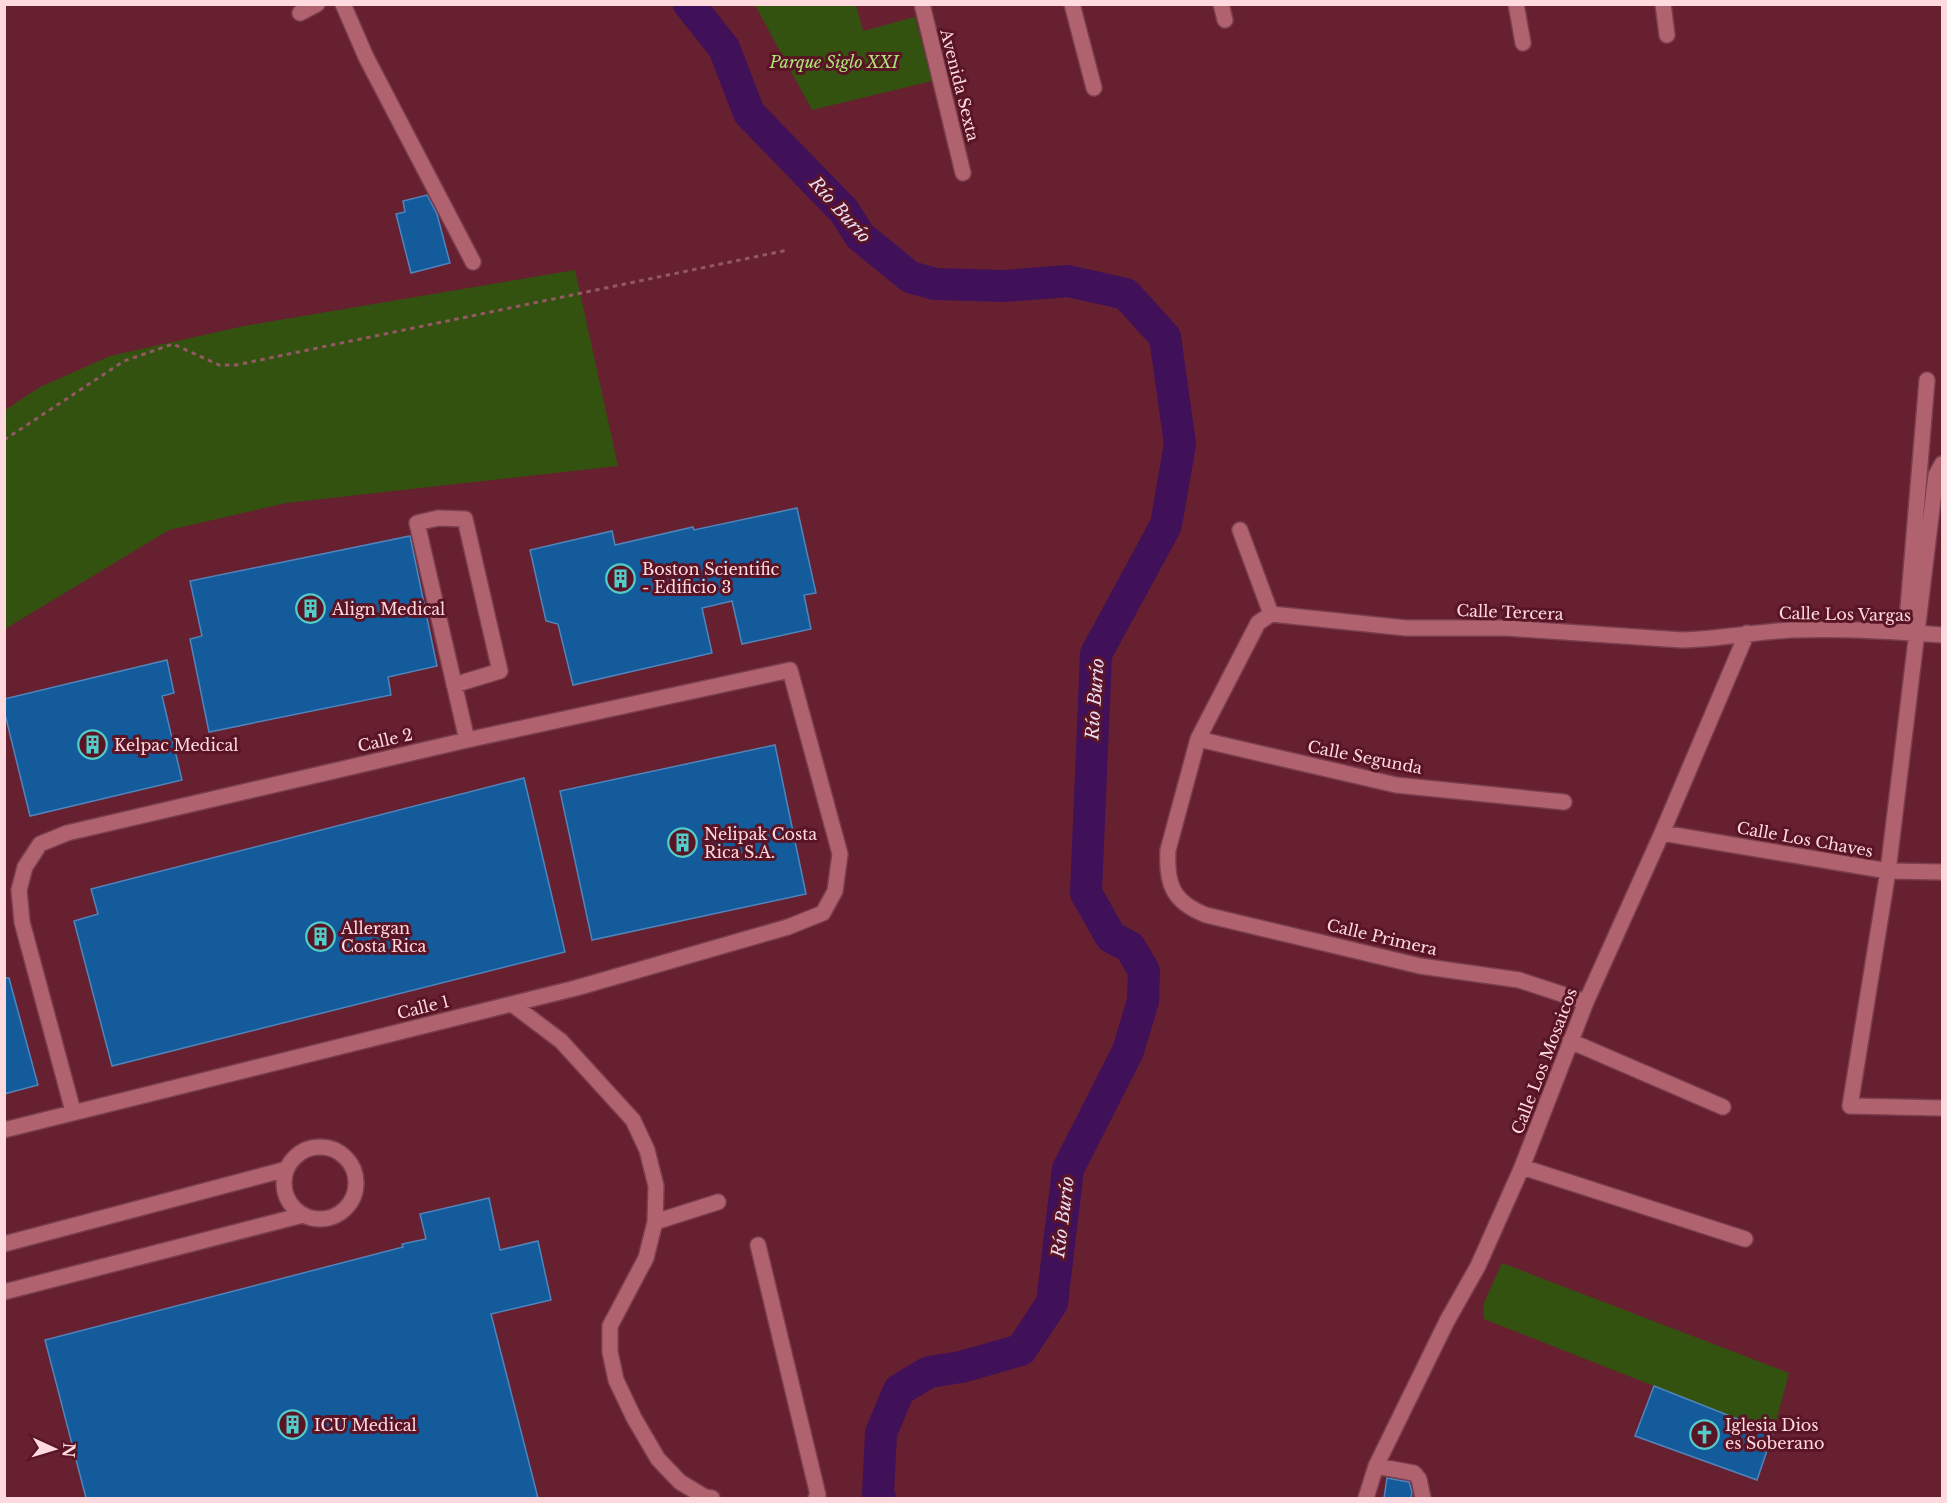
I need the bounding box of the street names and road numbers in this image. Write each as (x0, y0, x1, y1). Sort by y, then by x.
street label: Avenida Sexta (936, 26, 984, 143)
street label: Calle Tercera (1456, 600, 1564, 624)
street label: Calle Los Vargas (1779, 603, 1911, 625)
street label: Calle 2 (356, 724, 414, 756)
street label: Calle Segunda (1306, 736, 1424, 778)
street label: Calle Los Chaves (1735, 817, 1875, 861)
street label: Calle Primera (1325, 915, 1439, 959)
street label: Calle Los Mosaicos (1507, 985, 1581, 1137)
street label: Calle 1 (395, 991, 451, 1023)

